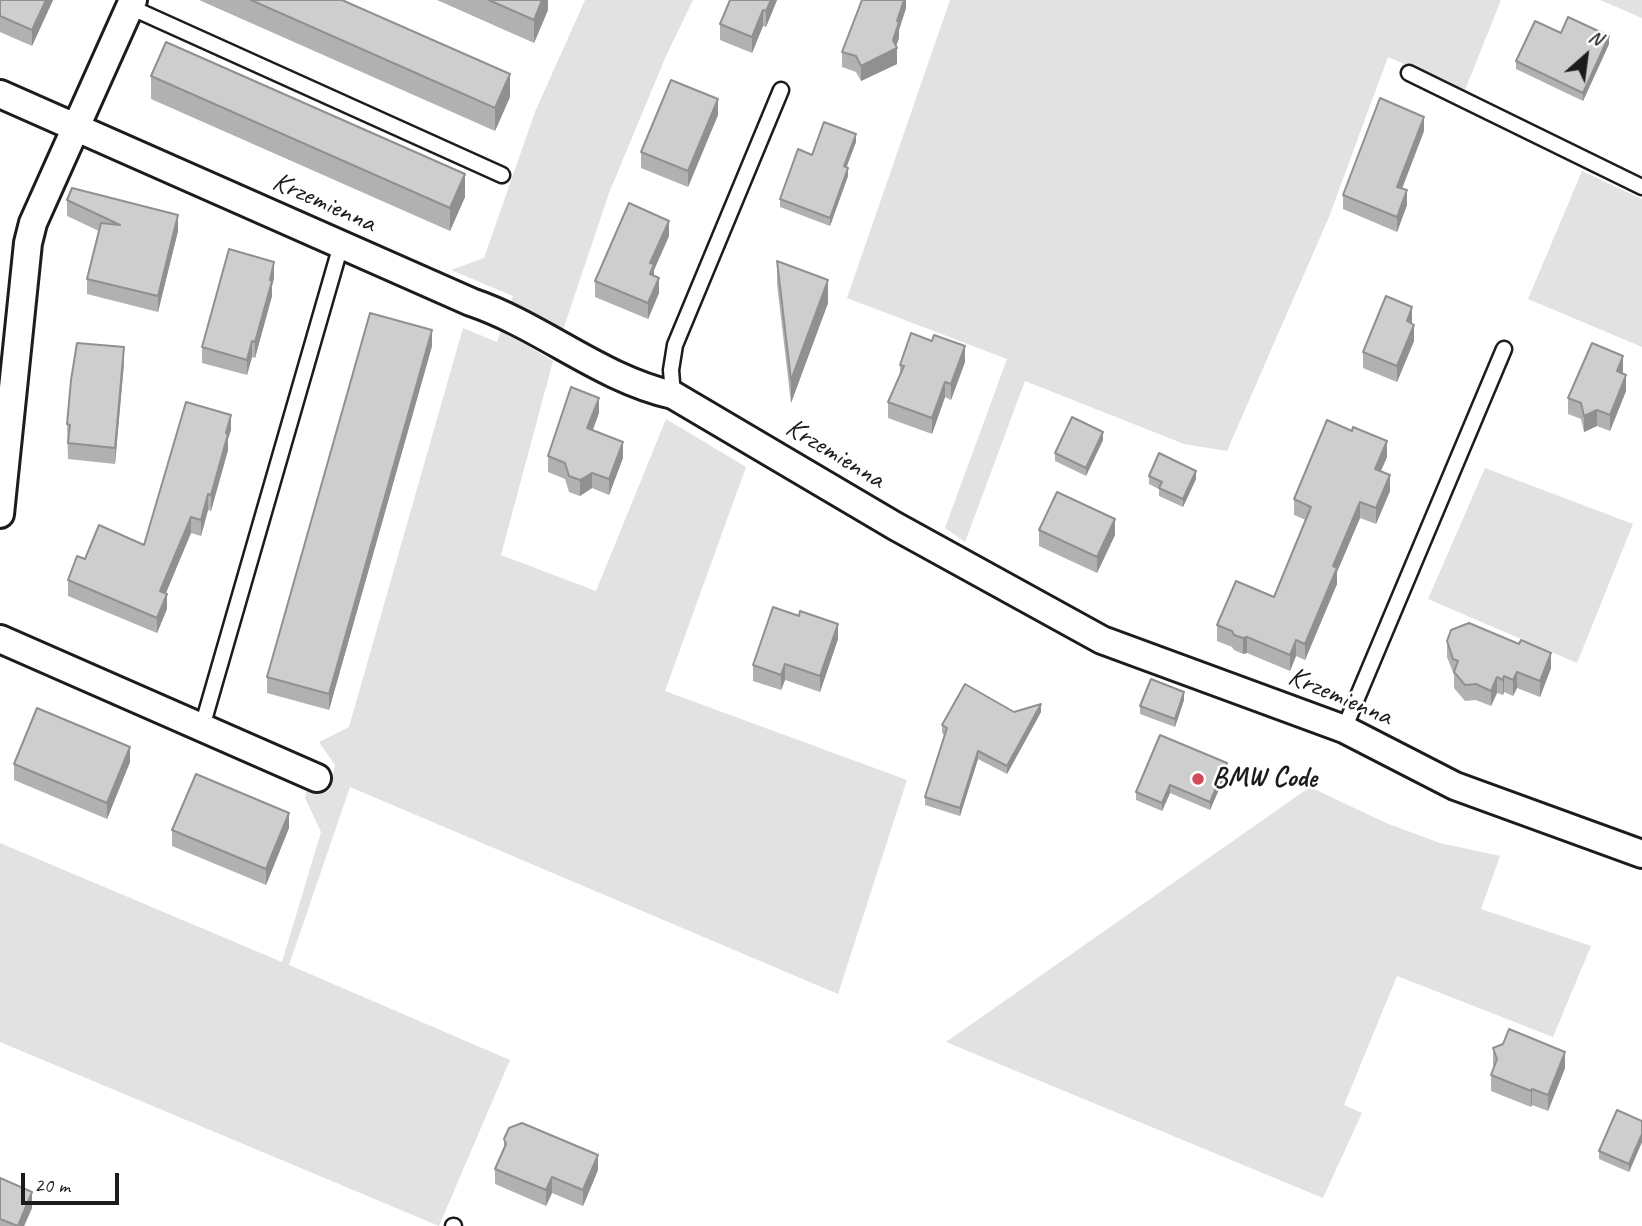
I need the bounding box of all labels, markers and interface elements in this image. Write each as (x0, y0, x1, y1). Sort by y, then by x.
north arrow (1551, 21, 1621, 91)
text: N (1585, 24, 1607, 51)
street label: Krzemienna (267, 165, 381, 241)
street label: Krzemienna (779, 411, 891, 497)
street label: Krzemienna (1283, 660, 1397, 734)
place label: BMW Code (1212, 762, 1317, 796)
marker: BMW Code (1190, 771, 1206, 787)
scale bar (24, 1160, 122, 1204)
text: 20 m (34, 1172, 70, 1198)

